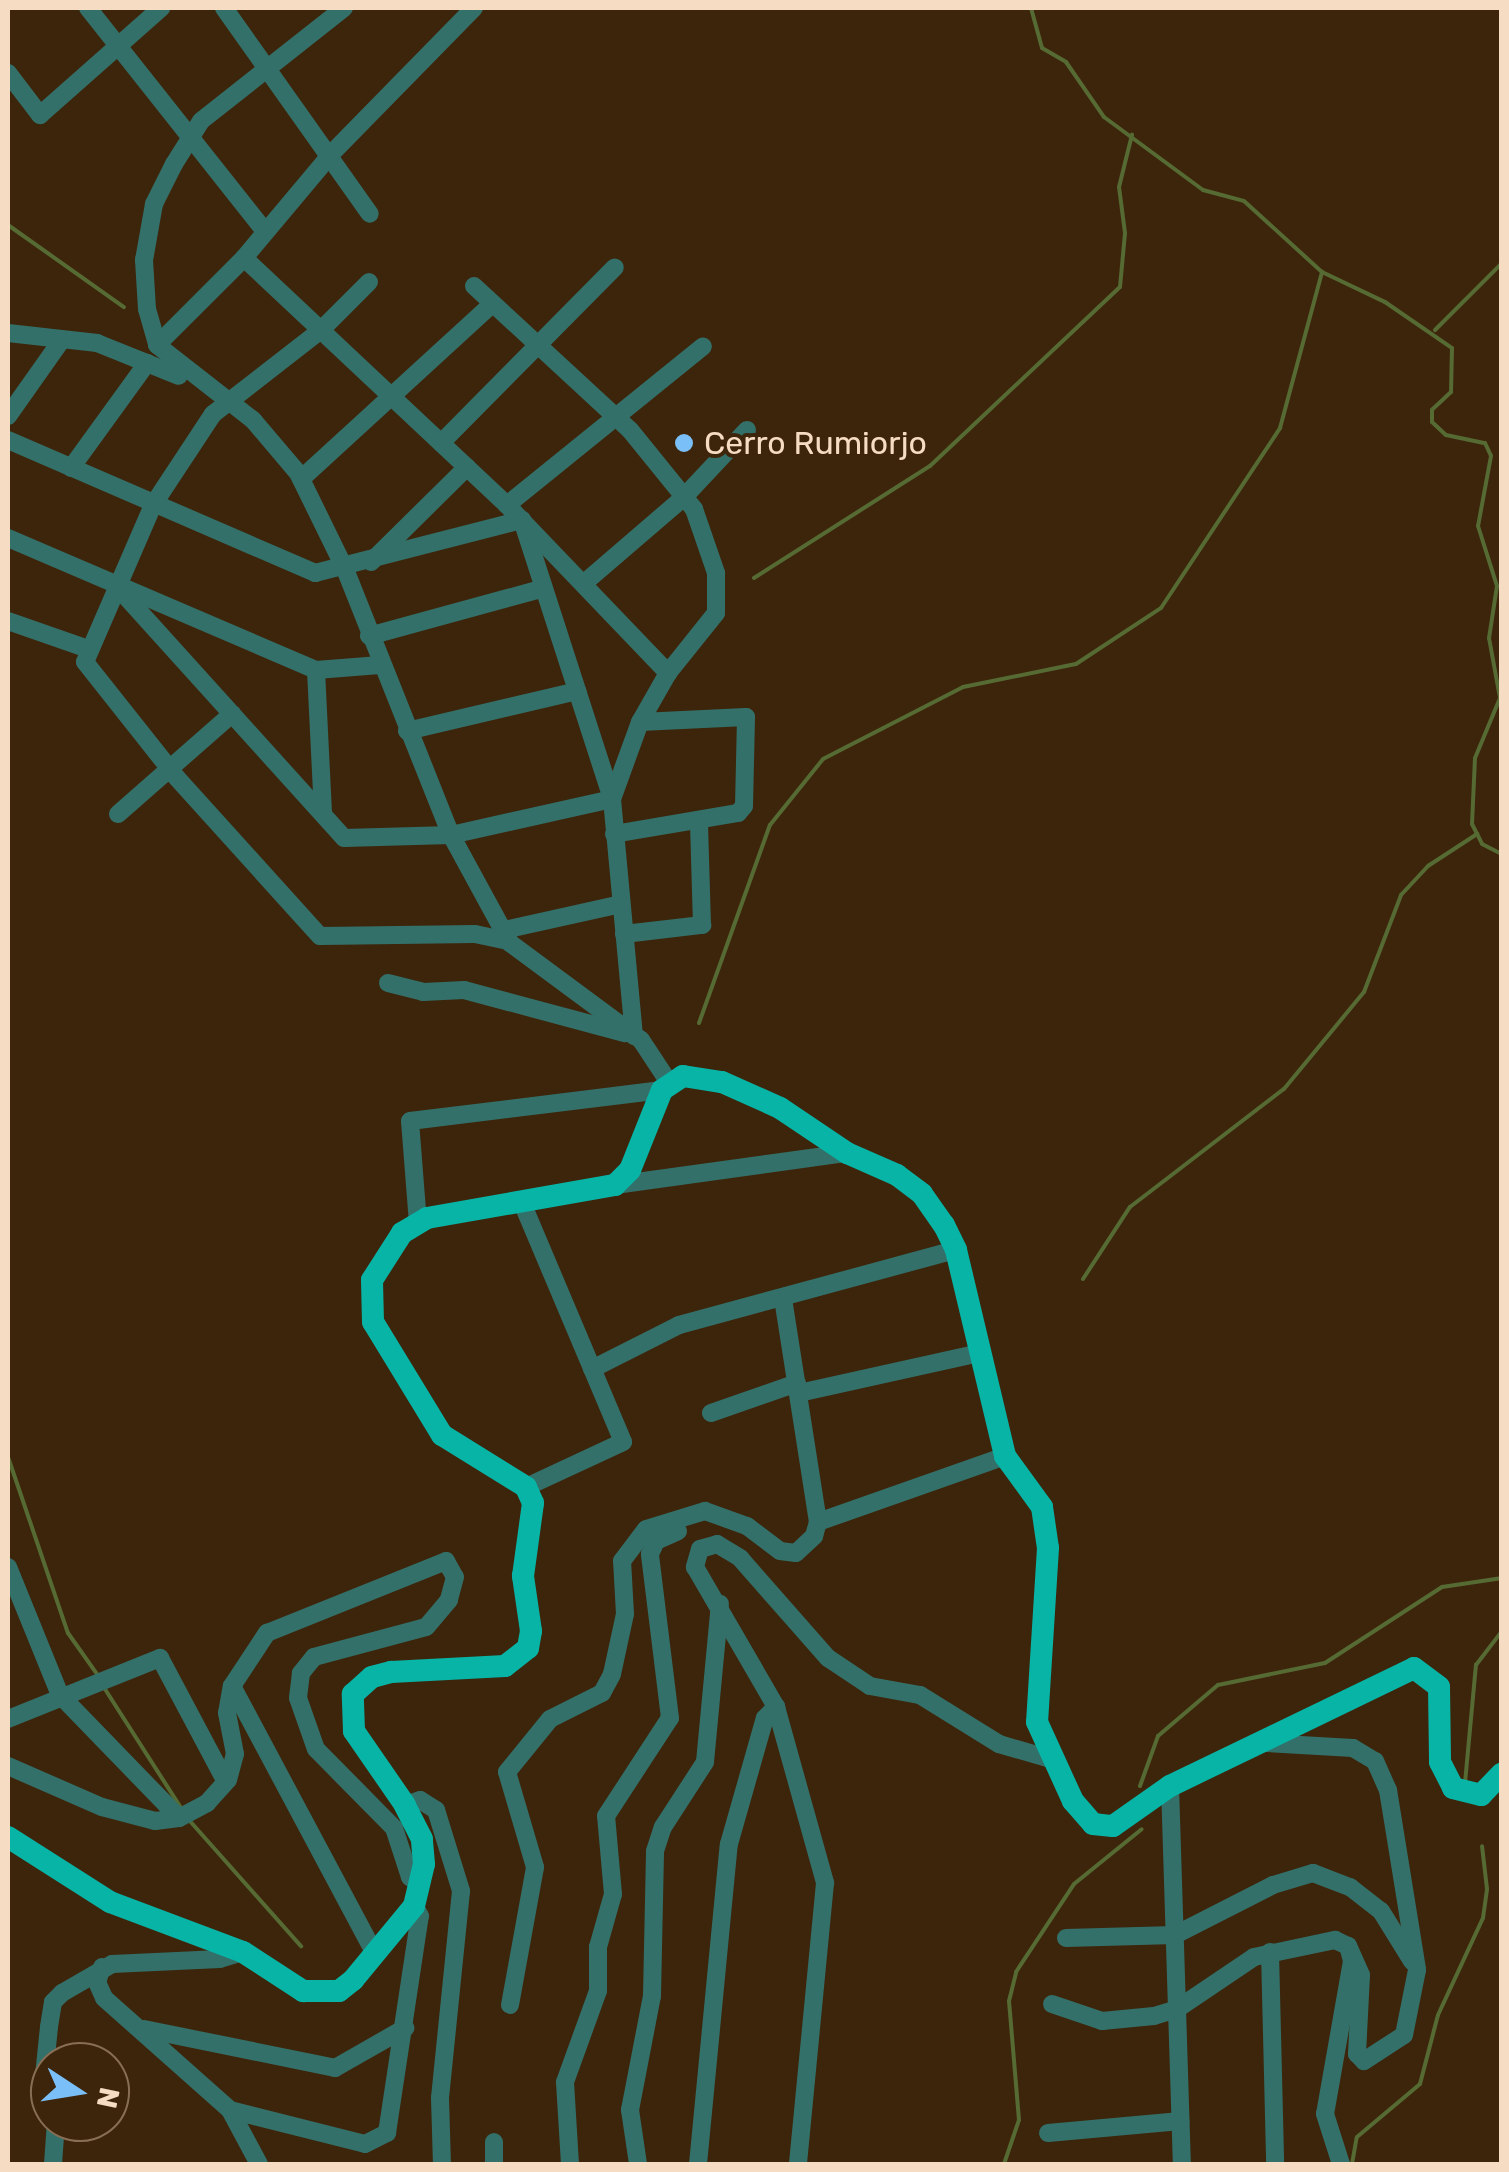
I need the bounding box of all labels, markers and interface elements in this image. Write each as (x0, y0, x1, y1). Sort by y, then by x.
place label: Cerro Rumiorjo (704, 424, 927, 462)
marker: Cerro Rumiorjo (673, 432, 695, 454)
north arrow (30, 2042, 130, 2142)
text: N (90, 2085, 126, 2111)

